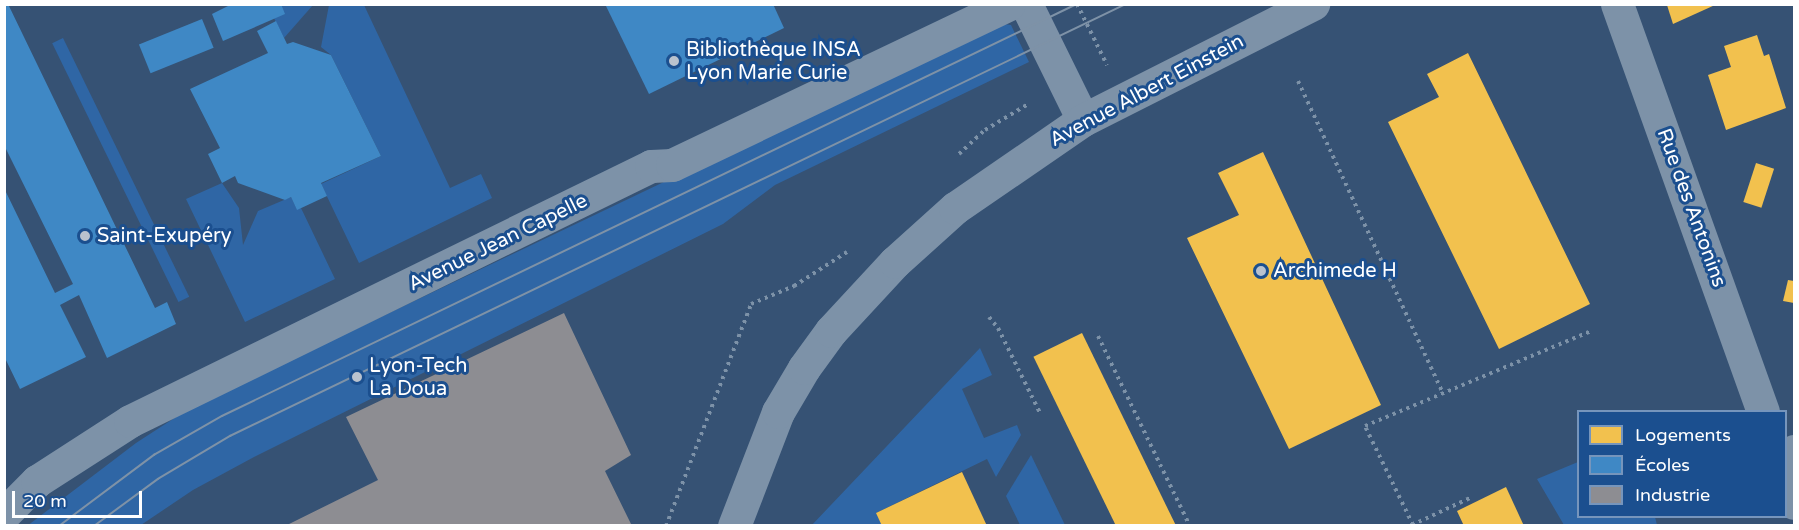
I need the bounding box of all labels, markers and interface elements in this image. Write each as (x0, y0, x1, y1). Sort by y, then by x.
street label: Avenue Albert Einstein (1046, 30, 1248, 152)
place label: Bibliothèque INSA Lyon Marie Curie (686, 38, 861, 85)
marker: Bibliothèque INSA Lyon Marie Curie (667, 54, 681, 68)
street label: Rue des Antonins (1651, 125, 1731, 291)
street label: Avenue Jean Capelle (404, 189, 592, 297)
place label: Saint-Exupéry (97, 224, 231, 248)
marker: Saint-Exupéry (78, 229, 92, 243)
place label: Archimede H (1273, 259, 1397, 283)
marker: Archimede H (1254, 264, 1268, 278)
place label: Lyon-Tech La Doua (369, 354, 467, 401)
marker: Lyon-Tech La Doua (350, 370, 364, 384)
legend (1577, 410, 1787, 518)
text: Logements (1635, 424, 1731, 446)
text: Écoles (1635, 454, 1690, 476)
scale bar (15, 479, 146, 517)
text: Industrie (1635, 484, 1710, 506)
text: 20 m (23, 490, 67, 512)

